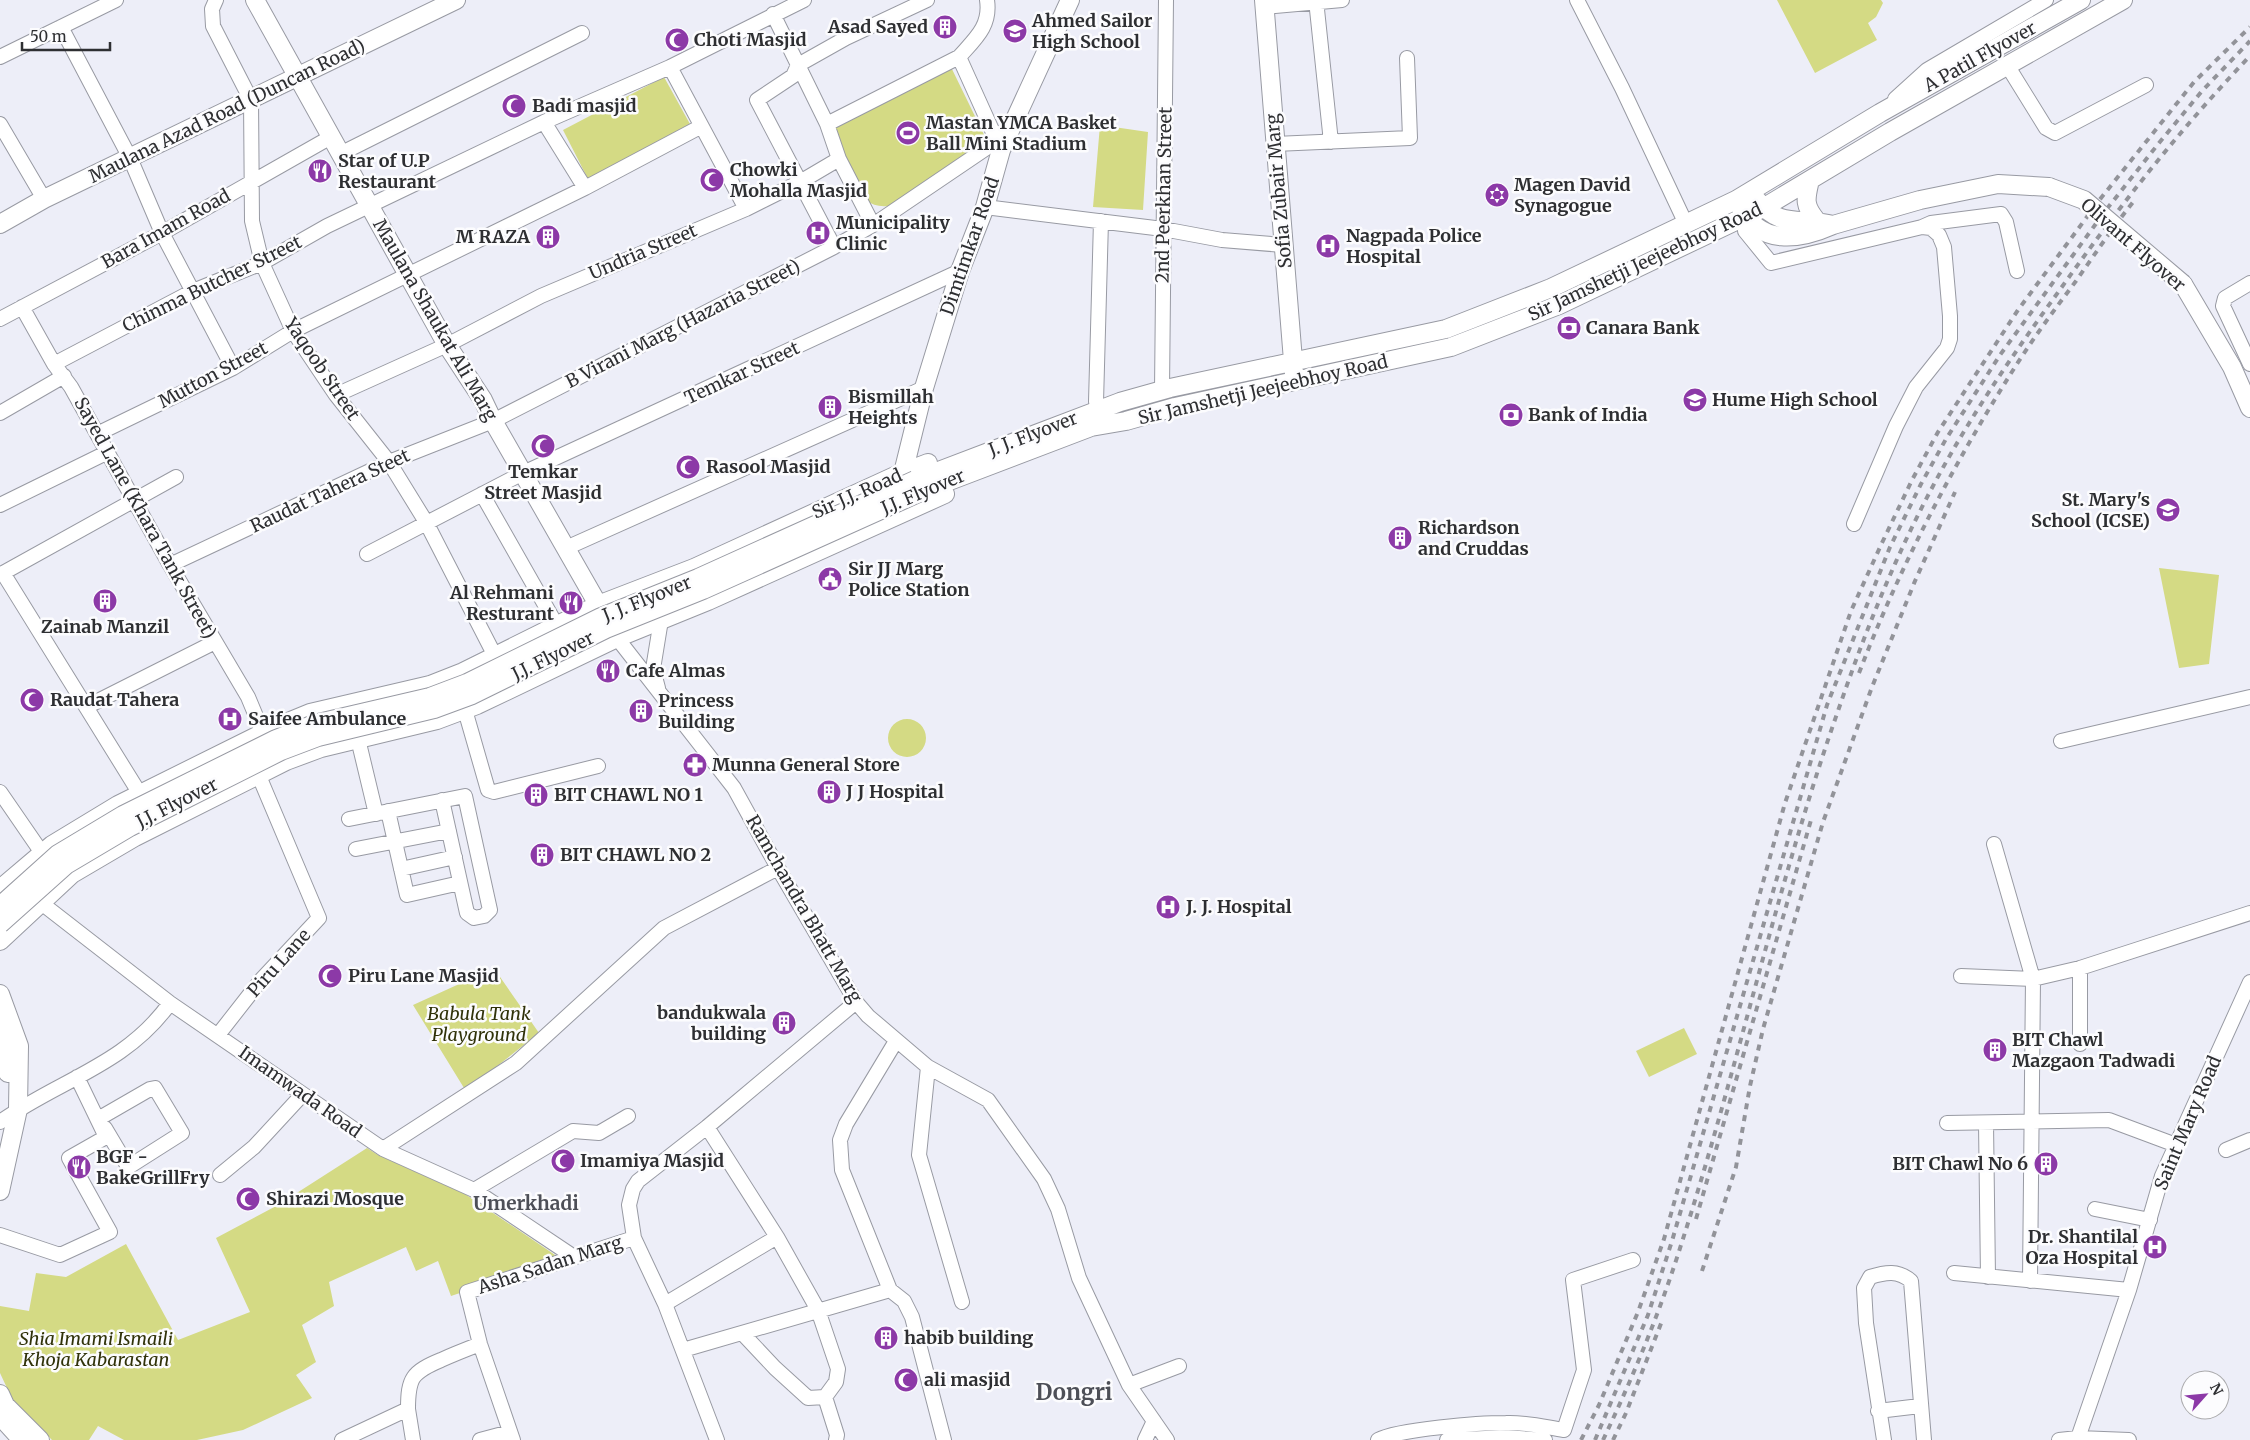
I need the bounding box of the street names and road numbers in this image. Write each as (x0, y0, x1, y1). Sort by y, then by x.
street label: A Patil Flyover (1919, 16, 2040, 97)
street label: Maulana Azad Road (Duncan Road) (85, 33, 369, 188)
street label: 2nd Peerkhan Street (1150, 107, 1177, 283)
street label: Sofia Zubair Marg (1260, 113, 1297, 269)
street label: Dimtimkar Road (935, 173, 1004, 318)
street label: Bara Imam Road (97, 184, 234, 273)
street label: Olivant Flyover (2076, 193, 2190, 296)
street label: Sir Jamshetji Jeejeebhoy Road (1524, 197, 1766, 326)
street label: Maulana Shaukat Ali Marg (368, 215, 503, 425)
street label: Undria Street (585, 218, 700, 285)
street label: Chinma Butcher Street (118, 230, 305, 337)
street label: B Virani Marg (Hazaria Street) (562, 254, 804, 393)
street label: Yaqoob Street (279, 312, 365, 424)
street label: Mutton Street (154, 336, 271, 413)
street label: Temkar Street (681, 336, 803, 409)
street label: Sir Jamshetji Jeejeebhoy Road (1136, 350, 1390, 429)
street label: Sayed Lane (Khara Tank Street) (69, 393, 222, 643)
street label: J. J. Flyover (984, 406, 1081, 461)
street label: Raudat Tahera Steet (246, 444, 413, 538)
street label: Sir J.J. Road (808, 463, 906, 524)
street label: J.J. Flyover (877, 464, 968, 520)
street label: J. J. Flyover (598, 570, 695, 627)
street label: J.J. Flyover (507, 626, 598, 686)
street label: J.J. Flyover (131, 772, 221, 833)
street label: Ramchandra Bhatt Marg (741, 811, 868, 1007)
street label: Piru Lane (242, 924, 315, 1001)
street label: Imamwada Road (234, 1041, 366, 1143)
street label: Saint Mary Road (2149, 1052, 2226, 1193)
street label: Asha Sadan Marg (474, 1230, 625, 1299)

